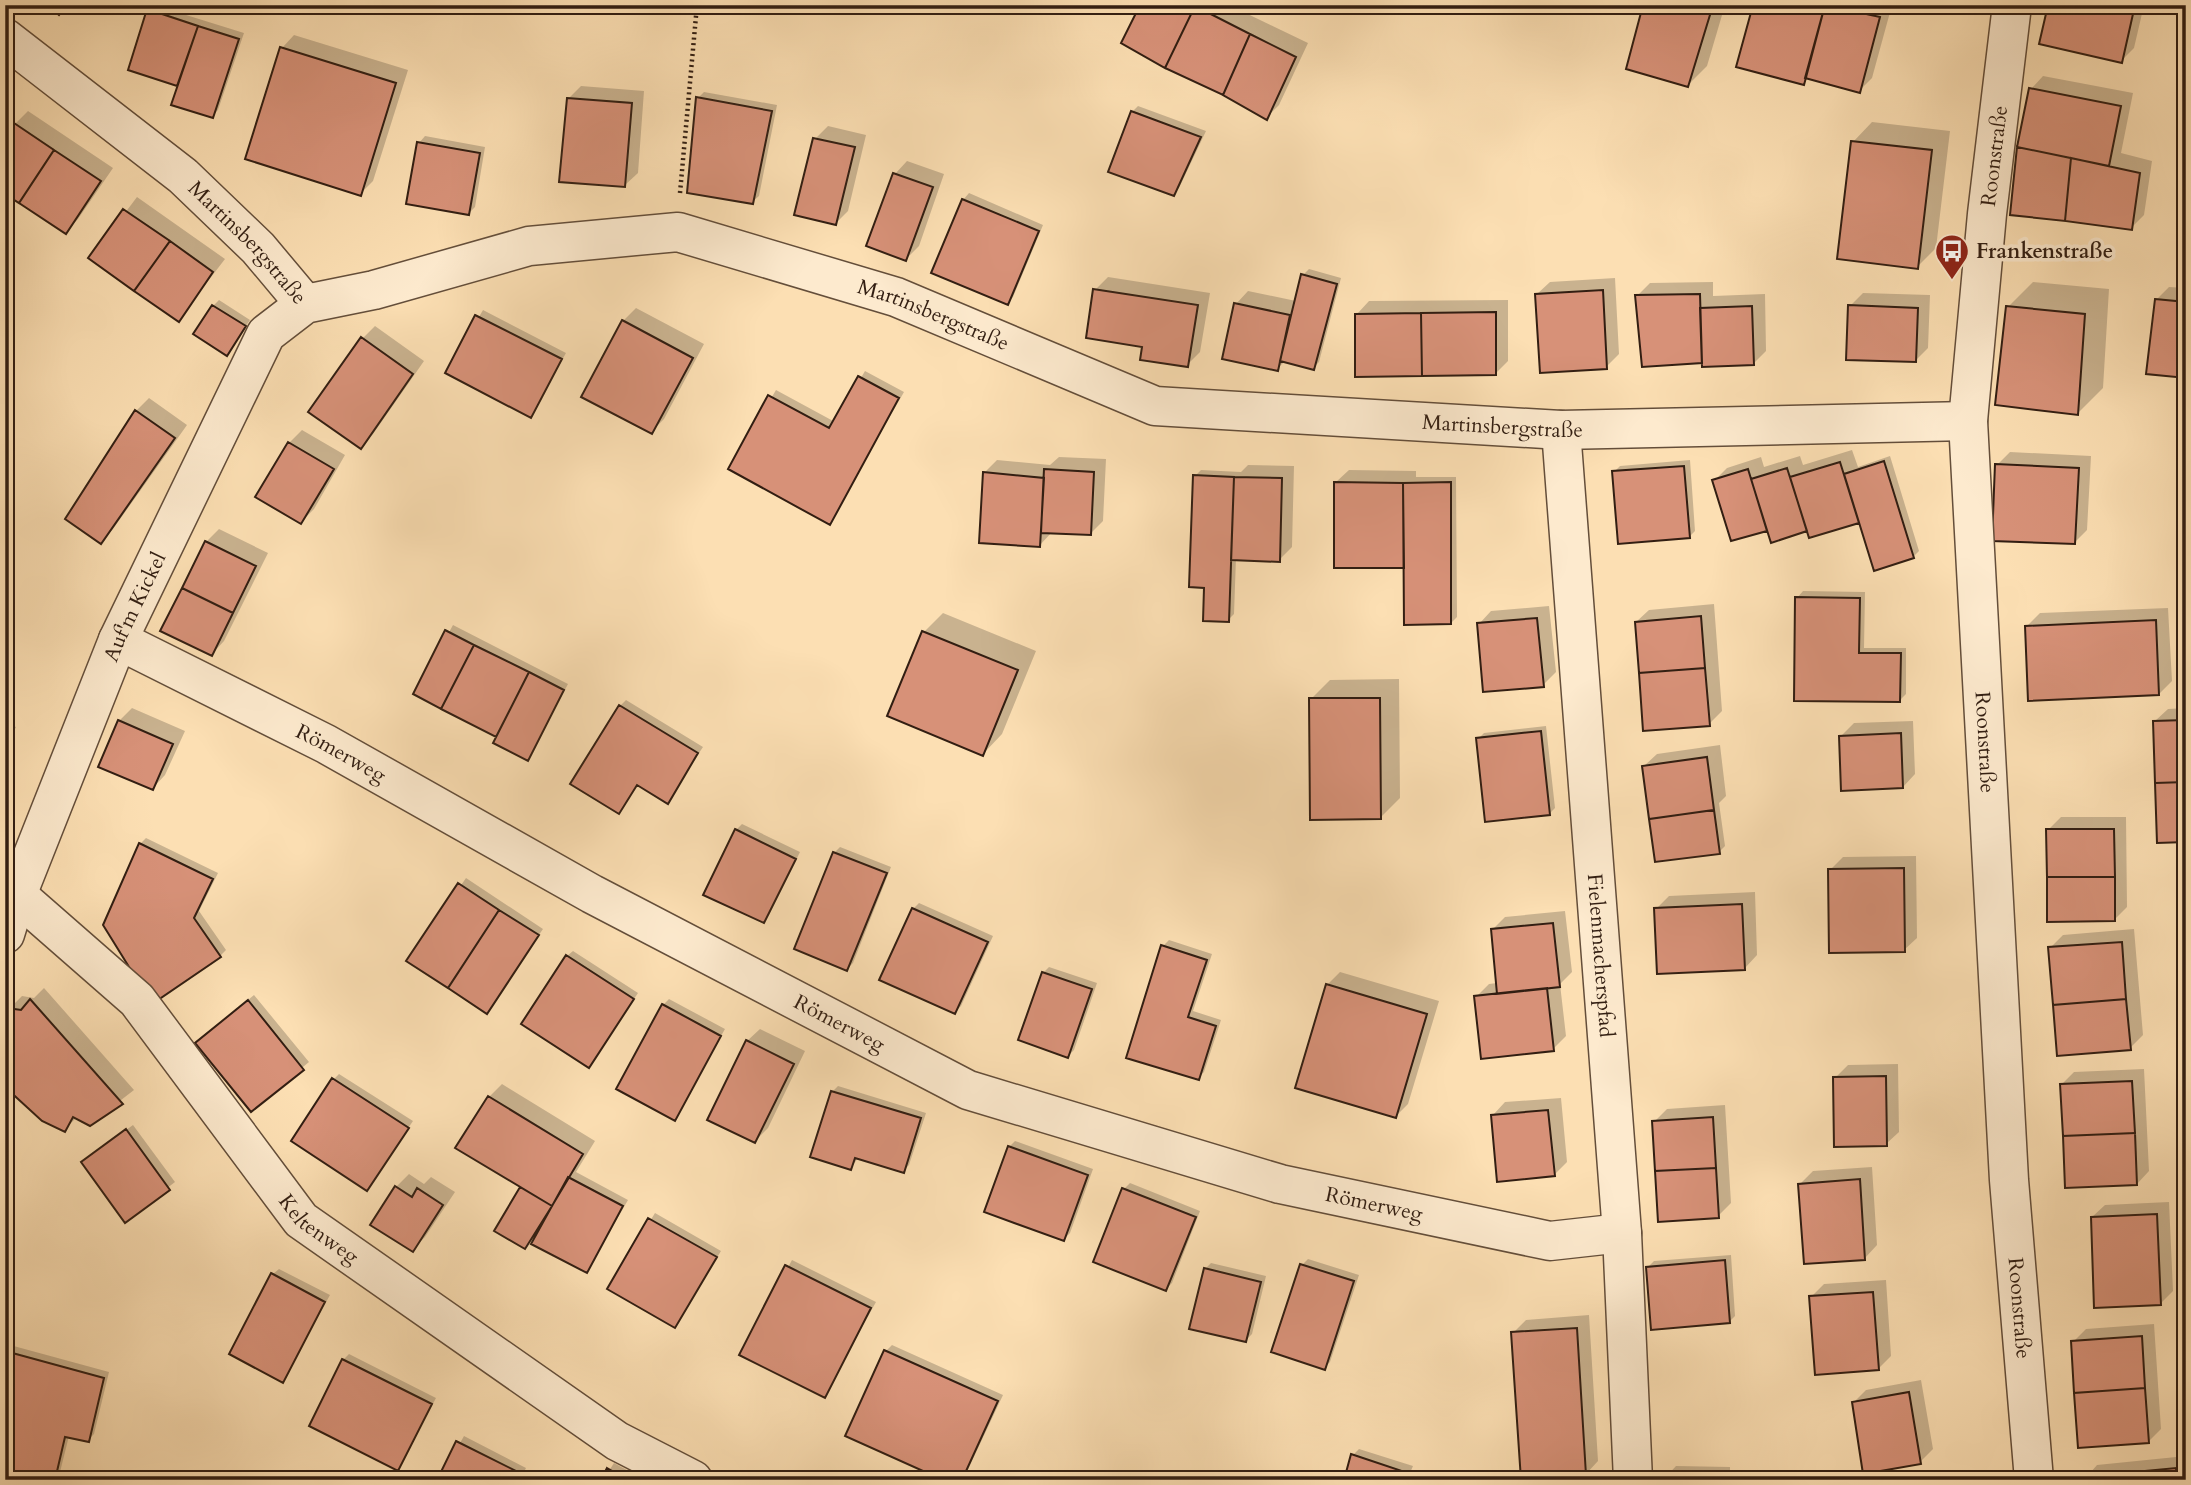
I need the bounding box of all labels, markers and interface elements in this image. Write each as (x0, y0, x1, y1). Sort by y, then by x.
street label: Roonstraße (1974, 104, 2015, 208)
street label: Martinsbergstraße (182, 174, 313, 311)
bus stop icon: Frankenstraße (1933, 232, 1971, 281)
place label: Frankenstraße (1976, 237, 2113, 266)
street label: Martinsbergstraße (854, 272, 1013, 358)
street label: Martinsbergstraße (1421, 408, 1583, 445)
street label: Auf'm Kickel (97, 547, 173, 666)
street label: Roonstraße (1968, 691, 2002, 794)
street label: Römerweg (291, 717, 391, 790)
street label: Fielenmacherspfad (1580, 873, 1621, 1039)
street label: Römerweg (789, 988, 890, 1059)
street label: Römerweg (1323, 1180, 1426, 1229)
street label: Keltenweg (271, 1188, 365, 1271)
street label: Roonstraße (2001, 1256, 2038, 1360)

